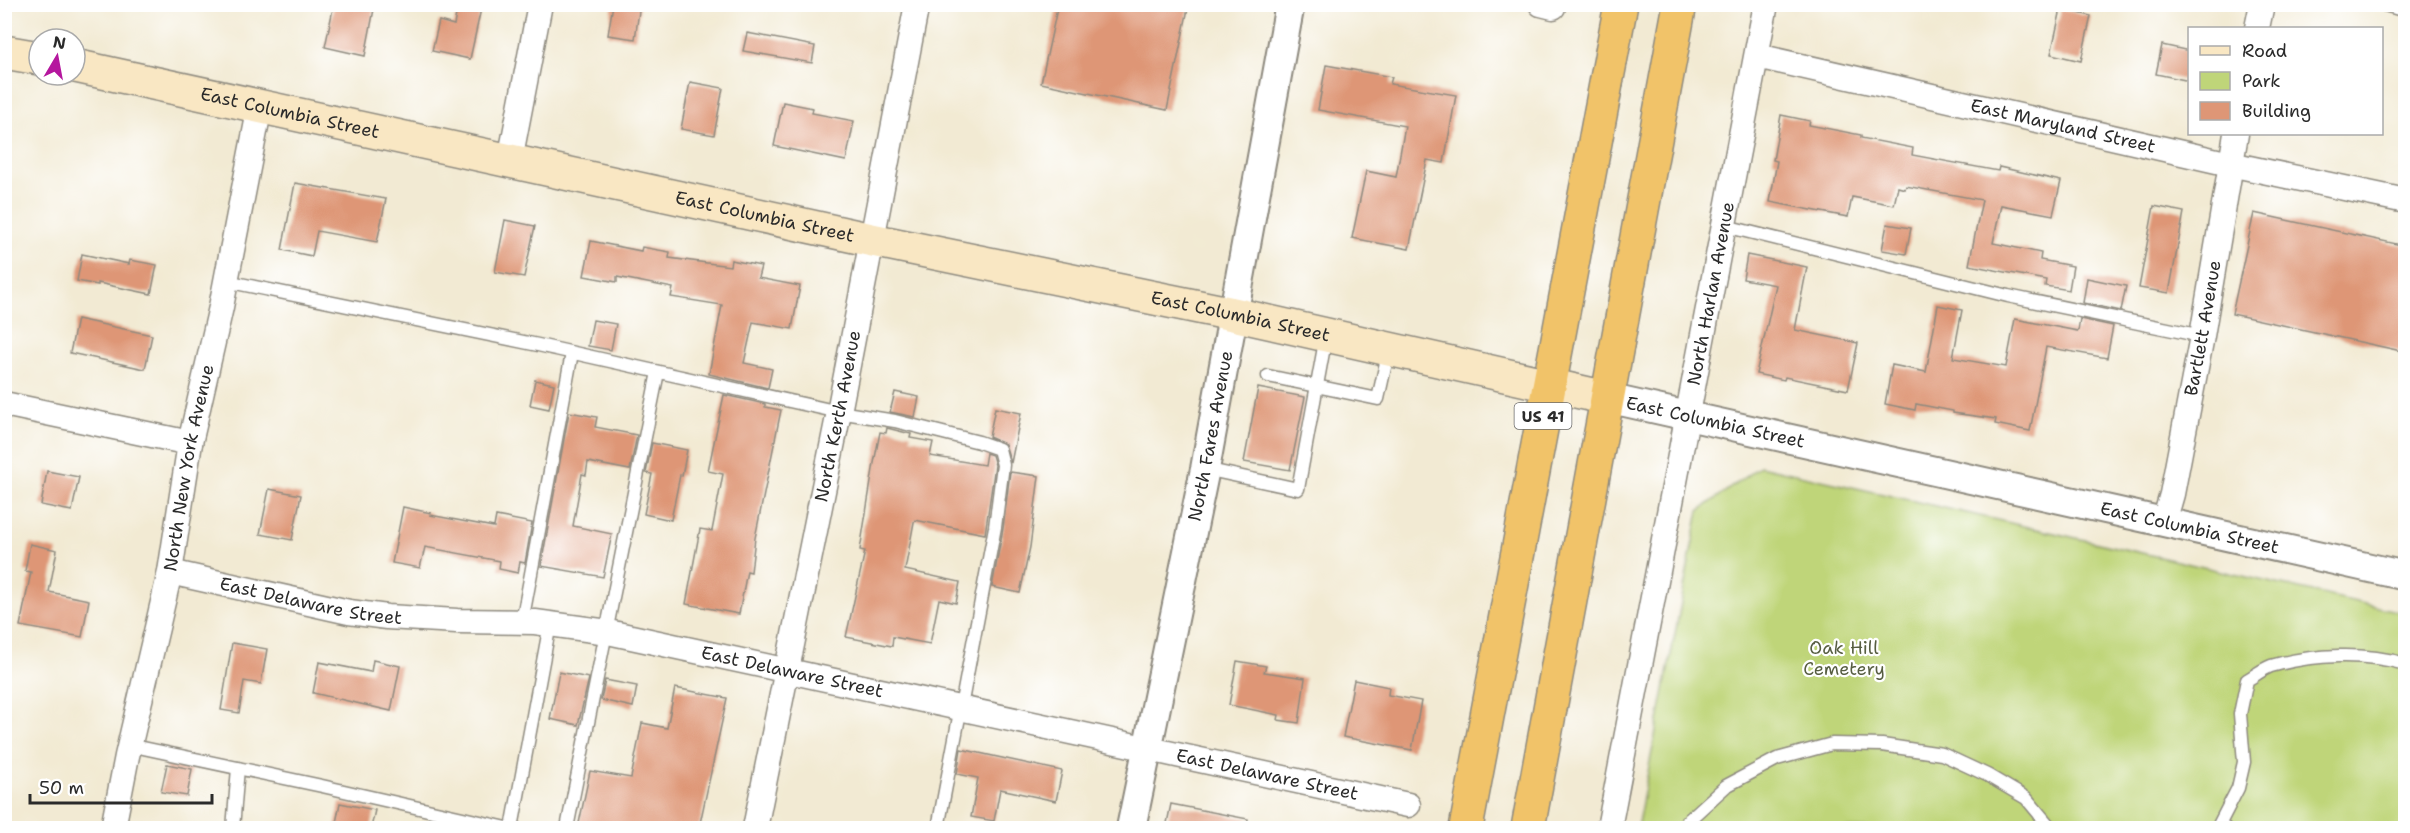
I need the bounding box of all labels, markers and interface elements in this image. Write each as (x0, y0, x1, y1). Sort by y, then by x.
north arrow (27, 27, 87, 87)
legend (2188, 27, 2383, 135)
text: N (51, 31, 68, 54)
text: Road (2242, 39, 2287, 63)
text: Park (2242, 69, 2281, 93)
street label: East Columbia Street (198, 82, 382, 144)
street label: East Maryland Street (1968, 93, 2158, 159)
text: Building (2242, 99, 2311, 123)
street label: East Columbia Street (673, 185, 857, 248)
street label: North Harlan Avenue (1682, 200, 1740, 387)
street label: Bartlett Avenue (2179, 258, 2227, 398)
street label: East Columbia Street (1149, 285, 1332, 347)
street label: North Kerth Avenue (809, 328, 866, 504)
street label: North Fares Avenue (1183, 349, 1238, 524)
street label: North New York Avenue (158, 362, 220, 573)
street label: East Columbia Street (1624, 391, 1807, 454)
road number: US 41 (1514, 403, 1572, 429)
street label: East Columbia Street (2098, 496, 2282, 559)
street label: East Delaware Street (217, 571, 403, 630)
park label: Oak Hill Cemetery (1803, 636, 1885, 681)
street label: East Delaware Street (699, 640, 886, 703)
street label: East Delaware Street (1174, 743, 1361, 806)
scale bar (30, 767, 212, 805)
text: 50 m (39, 776, 84, 800)

